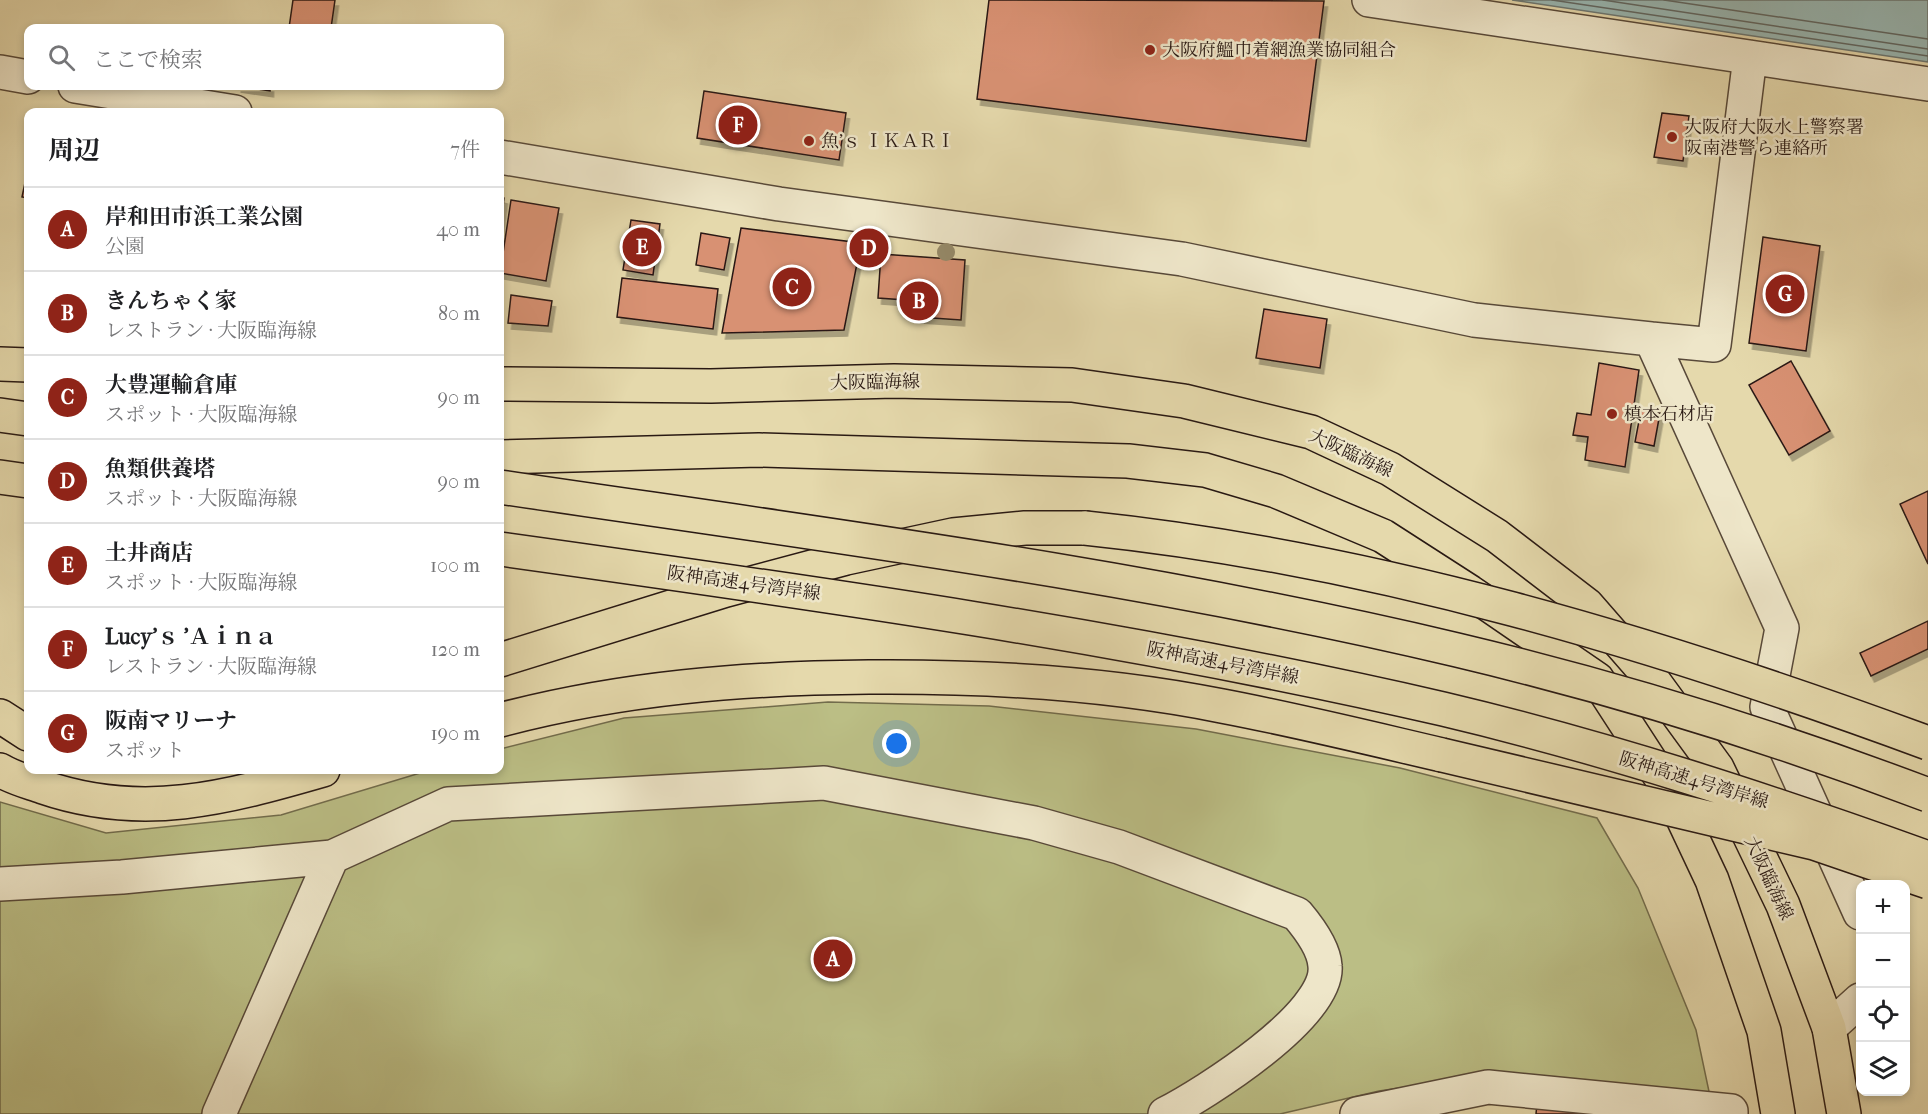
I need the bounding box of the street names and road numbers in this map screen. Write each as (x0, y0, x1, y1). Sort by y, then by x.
street label: 大阪臨海線 (830, 371, 920, 394)
street label: 大阪臨海線 (1306, 425, 1396, 482)
street label: 阪神高速4号湾岸線 (666, 562, 822, 605)
street label: 阪神高速4号湾岸線 (1145, 638, 1301, 689)
street label: 阪神高速4号湾岸線 (1617, 748, 1771, 813)
street label: 大阪臨海線 (1740, 833, 1797, 923)

